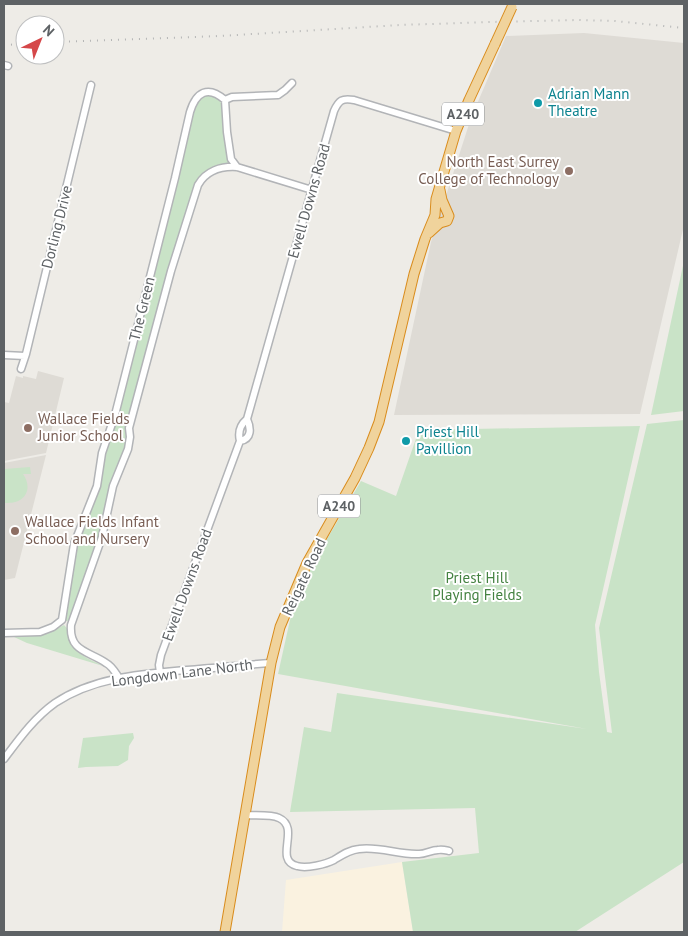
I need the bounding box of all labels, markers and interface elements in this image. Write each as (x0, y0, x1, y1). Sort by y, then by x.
north arrow (15, 15, 65, 65)
text: N (39, 21, 58, 40)
place label: Adrian Mann Theatre (548, 84, 629, 120)
marker: Adrian Mann Theatre (532, 97, 544, 109)
road number: A240 (442, 102, 484, 126)
street label: Ewell Downs Road (283, 141, 334, 260)
place label: North East Surrey College of Technology (418, 152, 559, 188)
marker: North East Surrey College of Technology (563, 165, 575, 177)
street label: Dorling Drive (37, 183, 76, 271)
street label: The Green (124, 275, 159, 343)
place label: Wallace Fields Junior School (37, 409, 130, 445)
marker: Wallace Fields Junior School (22, 422, 34, 434)
place label: Priest Hill Pavillion (416, 422, 479, 458)
marker: Priest Hill Pavillion (400, 435, 412, 447)
road number: A240 (318, 494, 360, 518)
place label: Wallace Fields Infant School and Nursery (25, 512, 159, 548)
marker: Wallace Fields Infant School and Nursery (9, 525, 21, 537)
street label: Ewell Downs Road (157, 526, 216, 644)
street label: Reigate Road (277, 535, 330, 619)
park label: Priest Hill Playing Fields (432, 568, 522, 604)
street label: Longdown Lane North (110, 654, 254, 691)

